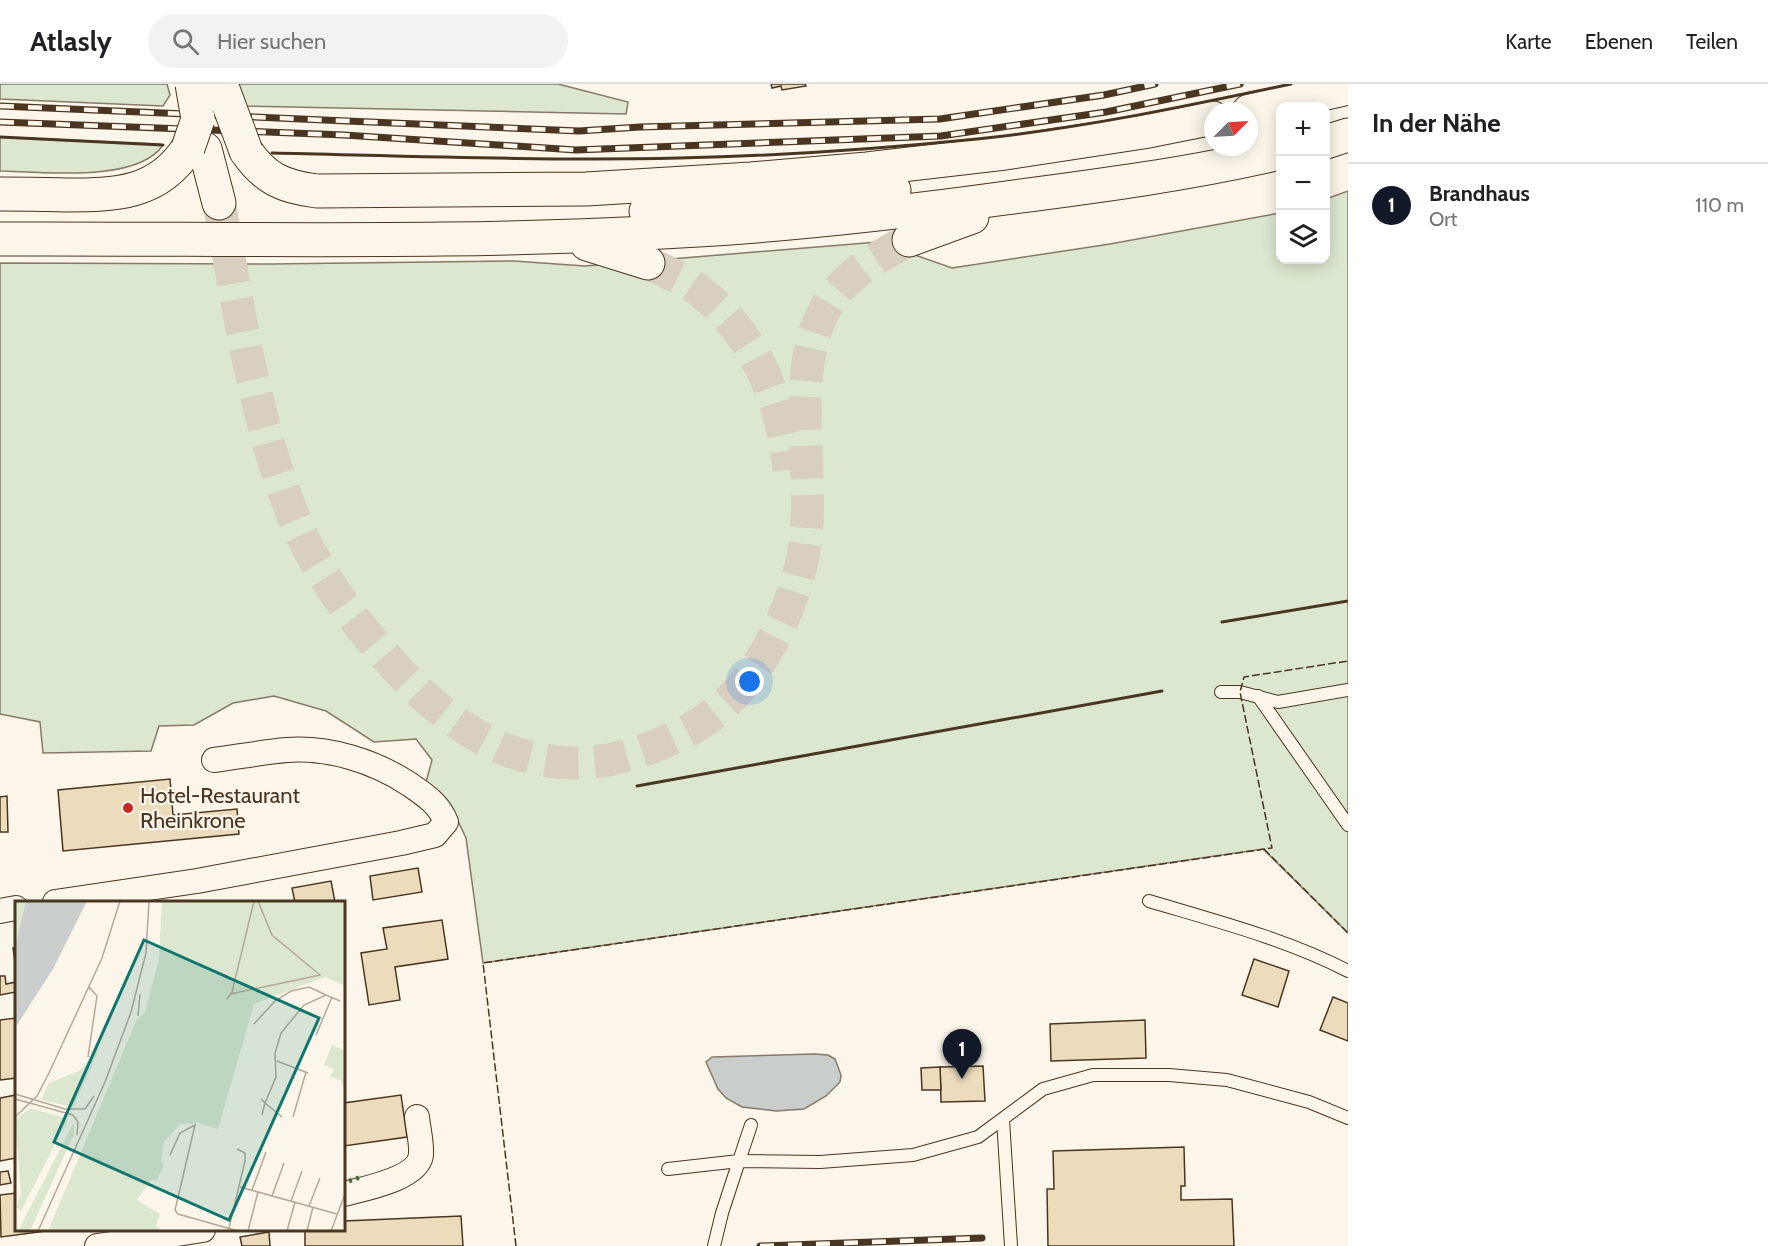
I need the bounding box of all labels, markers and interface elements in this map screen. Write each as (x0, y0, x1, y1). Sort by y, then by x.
search box (148, 14, 568, 68)
text: Atlasly (30, 24, 112, 58)
icon: search (169, 25, 202, 58)
text: Hier suchen (217, 28, 326, 55)
text: Karte (1505, 29, 1552, 54)
text: Ebenen (1585, 29, 1653, 54)
text: Teilen (1686, 29, 1738, 54)
north arrow (1204, 102, 1258, 156)
map controls (1276, 102, 1330, 264)
button: + (1276, 102, 1330, 156)
text: In der Nähe (1372, 107, 1501, 139)
button: − (1276, 156, 1330, 210)
text: Brandhaus (1429, 180, 1530, 207)
text: 1 (1388, 193, 1395, 217)
text: 110 m (1695, 193, 1744, 217)
text: Ort (1429, 207, 1457, 231)
button: layers (1276, 210, 1330, 264)
your location (735, 667, 764, 696)
place label: Hotel-Restaurant Rheinkrone (140, 782, 300, 834)
marker: Hotel-Restaurant Rheinkrone (121, 801, 135, 815)
inset map (15, 901, 345, 1231)
pin: 1 (942, 1030, 982, 1079)

